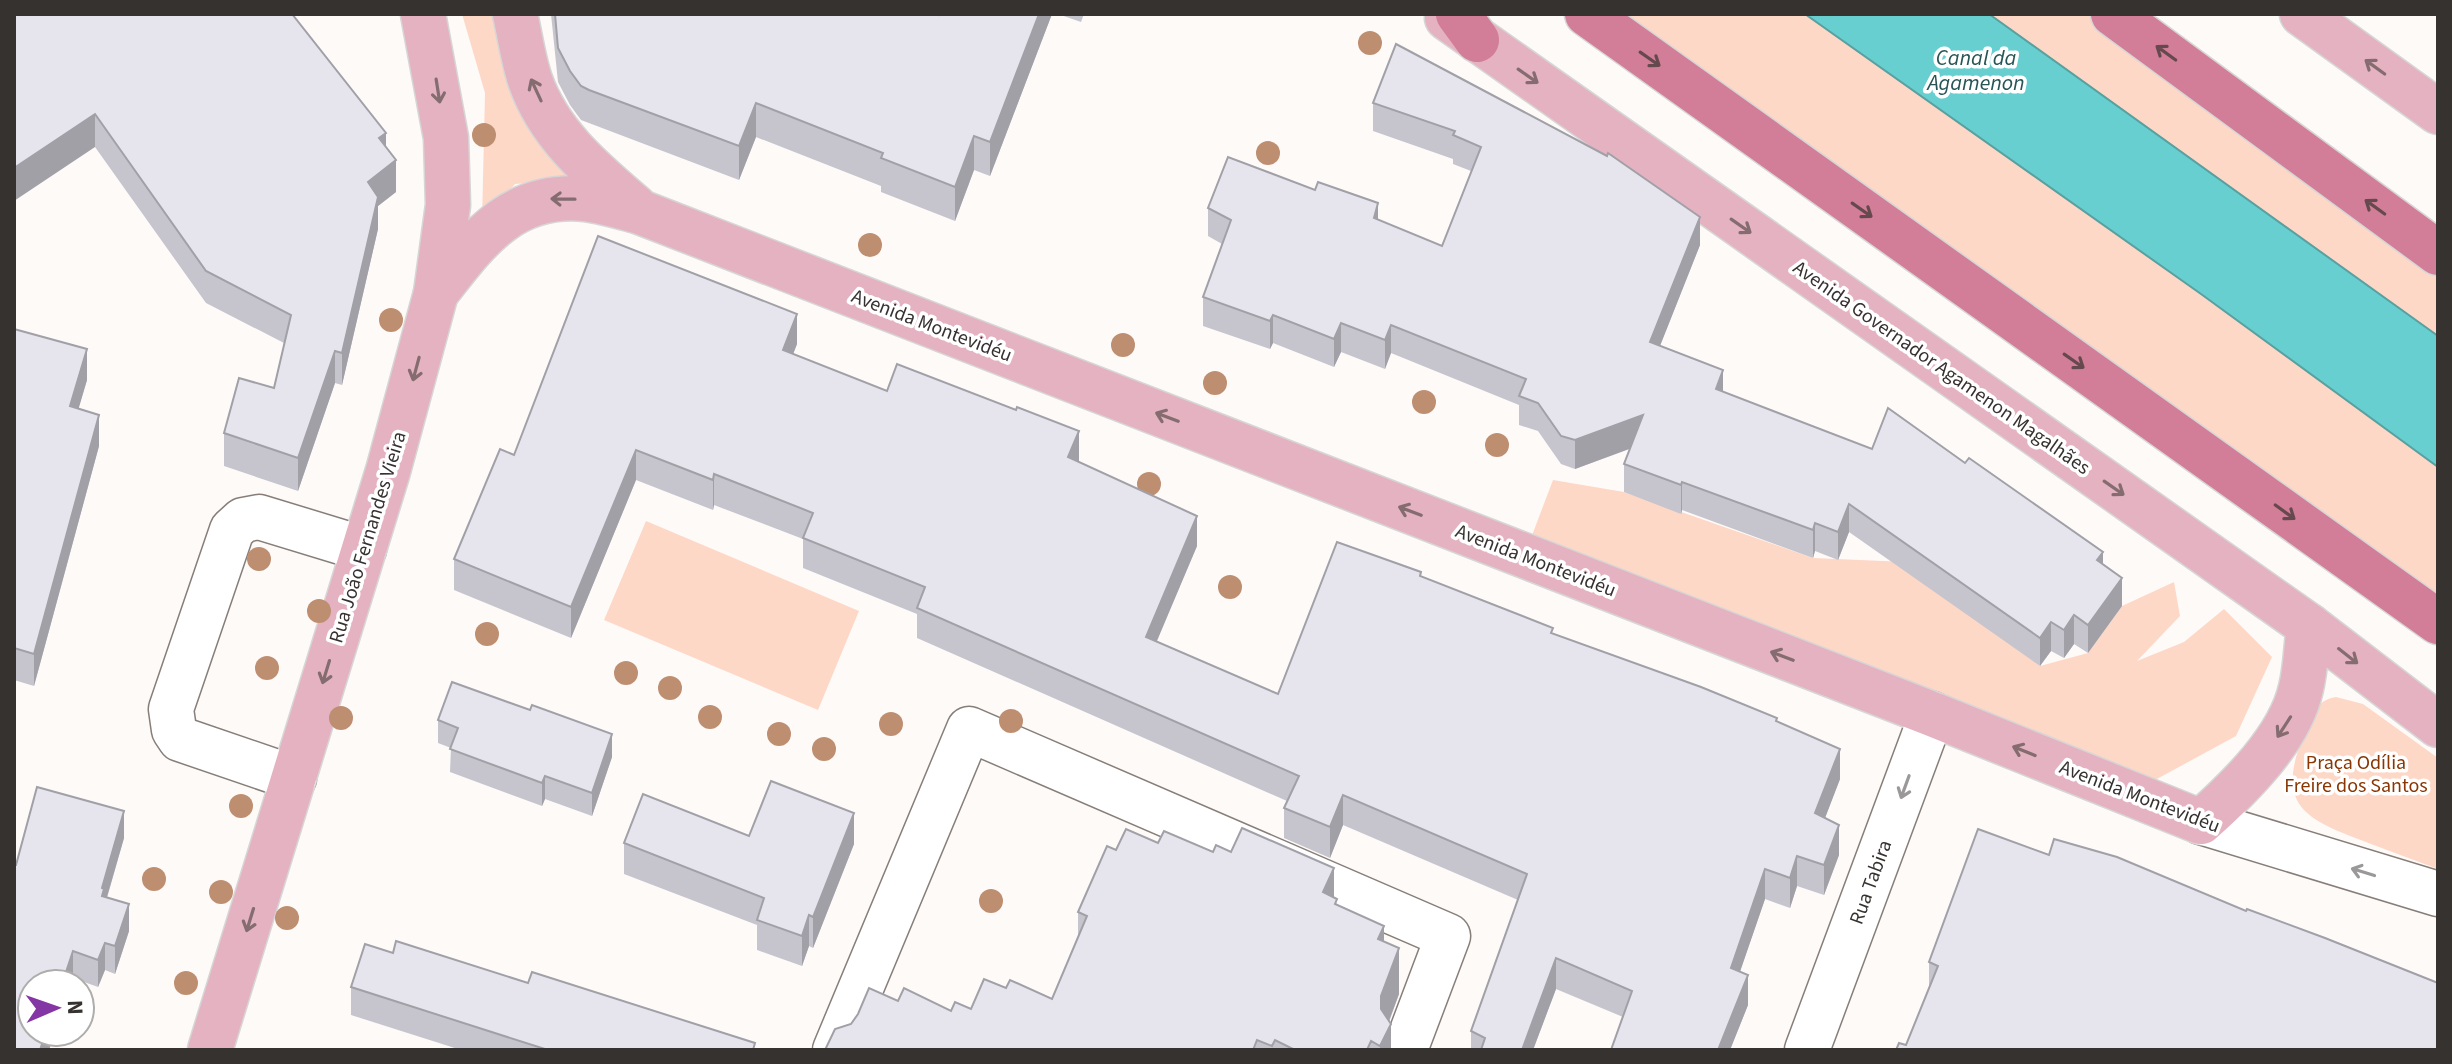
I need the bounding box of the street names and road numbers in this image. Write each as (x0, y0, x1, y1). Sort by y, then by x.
street label: Avenida Governador Agamenon Magalhães (1787, 254, 2096, 482)
street label: Avenida Montevidéu (847, 282, 1016, 369)
street label: Rua João Fernandes Vieira (322, 428, 413, 647)
street label: Avenida Montevidéu (1451, 517, 1620, 604)
street label: Avenida Montevidéu (2055, 753, 2224, 840)
street label: Rua Tabira (1843, 836, 1899, 929)

